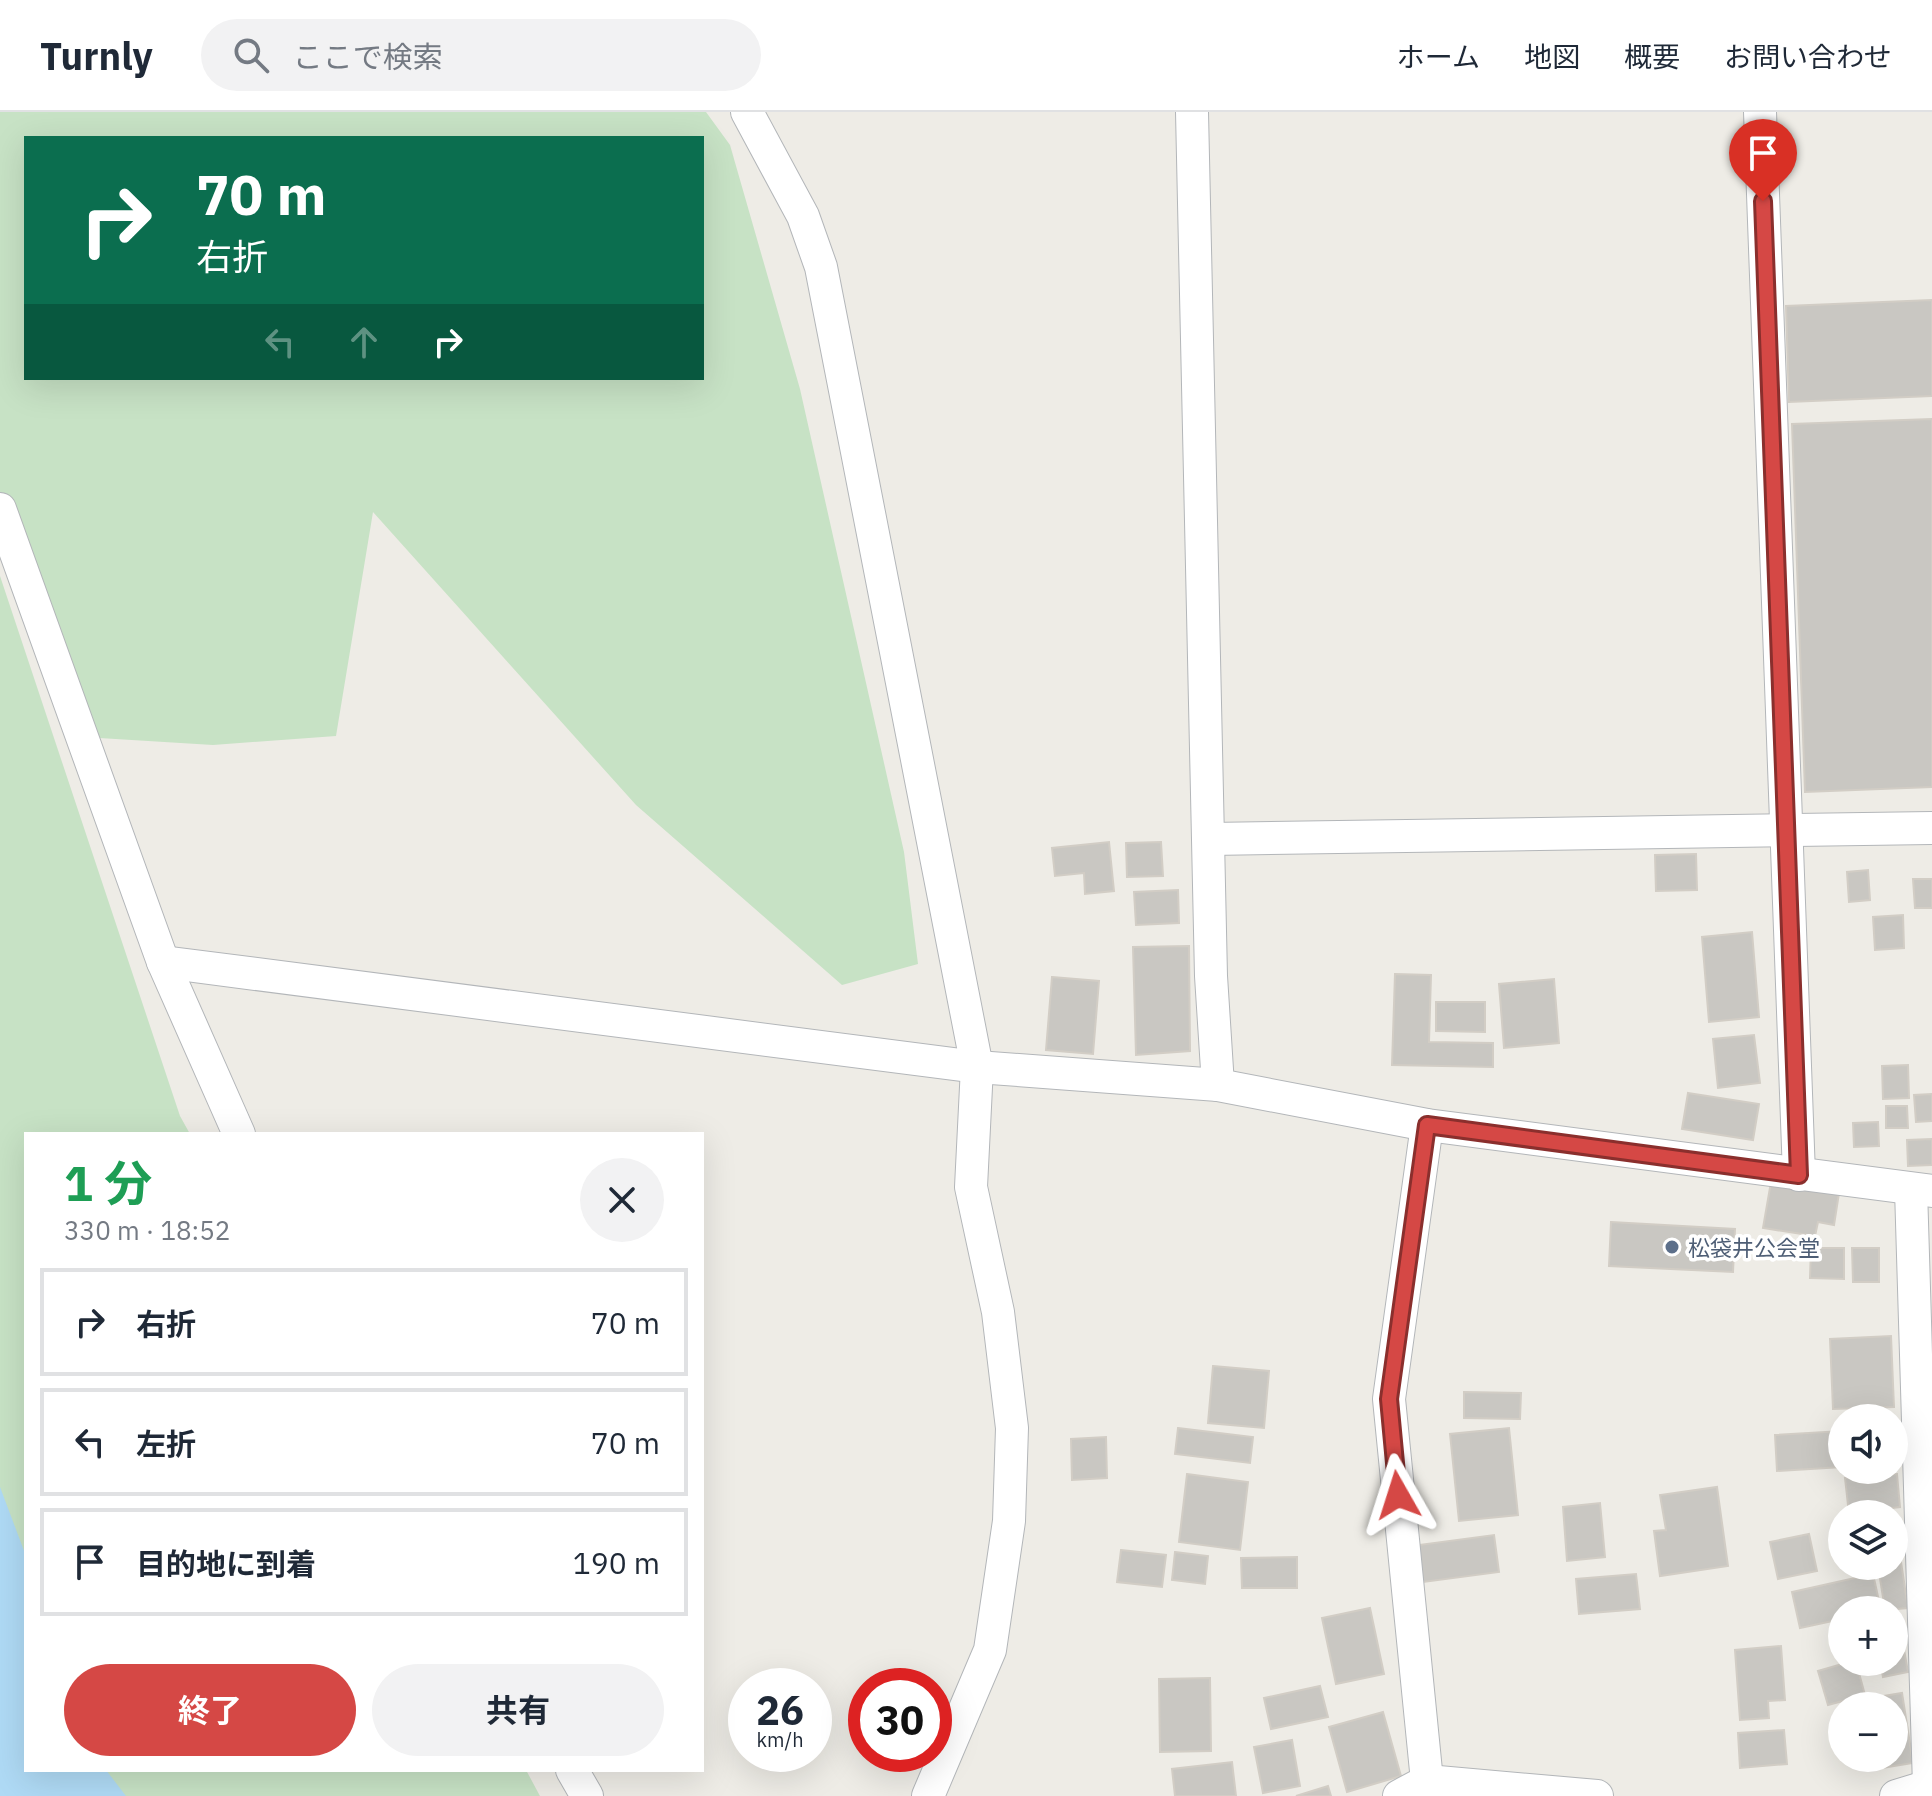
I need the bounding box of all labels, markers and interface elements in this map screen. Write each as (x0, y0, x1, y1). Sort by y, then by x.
search box (201, 19, 761, 91)
text: Turnly (40, 31, 153, 80)
icon: search (229, 33, 273, 77)
text: ここで検索 (293, 37, 443, 76)
text: ホーム (1397, 38, 1480, 75)
text: 地図 (1524, 38, 1580, 75)
text: 概要 (1624, 38, 1680, 75)
text: お問い合わせ (1724, 38, 1892, 75)
pin (1729, 119, 1797, 201)
icon: arrive (1741, 131, 1785, 175)
text: 70 m (196, 158, 326, 230)
icon: right (64, 168, 168, 272)
text: 右折 (196, 233, 268, 280)
icon: left (258, 320, 302, 364)
icon: ahead (342, 320, 386, 364)
icon: right (426, 320, 470, 364)
text: 1 分 (64, 1152, 152, 1214)
button: close (580, 1158, 664, 1242)
text: 330 m · 18:52 (64, 1213, 230, 1247)
place label: 松袋井公会堂 (1688, 1233, 1820, 1262)
marker: 松袋井公会堂 (1663, 1238, 1681, 1256)
icon: right (68, 1300, 112, 1344)
text: 70 m (591, 1303, 660, 1342)
text: 右折 (136, 1304, 196, 1343)
map controls (1828, 1404, 1908, 1772)
button: sound (1828, 1404, 1908, 1484)
icon: left (68, 1420, 112, 1464)
text: 70 m (591, 1423, 660, 1462)
text: 左折 (136, 1424, 196, 1463)
position arrow (1356, 1453, 1440, 1537)
button: layers (1828, 1500, 1908, 1580)
icon: arrive (68, 1540, 112, 1584)
text: 190 m (573, 1543, 660, 1582)
text: 目的地に到着 (136, 1544, 316, 1583)
button: + (1828, 1596, 1908, 1676)
button: 終了 (64, 1664, 356, 1756)
button: 共有 (372, 1664, 664, 1756)
speed limit sign: 30 (848, 1668, 952, 1772)
text: 26 (756, 1684, 804, 1736)
button: − (1828, 1692, 1908, 1772)
text: km/h (756, 1726, 804, 1753)

